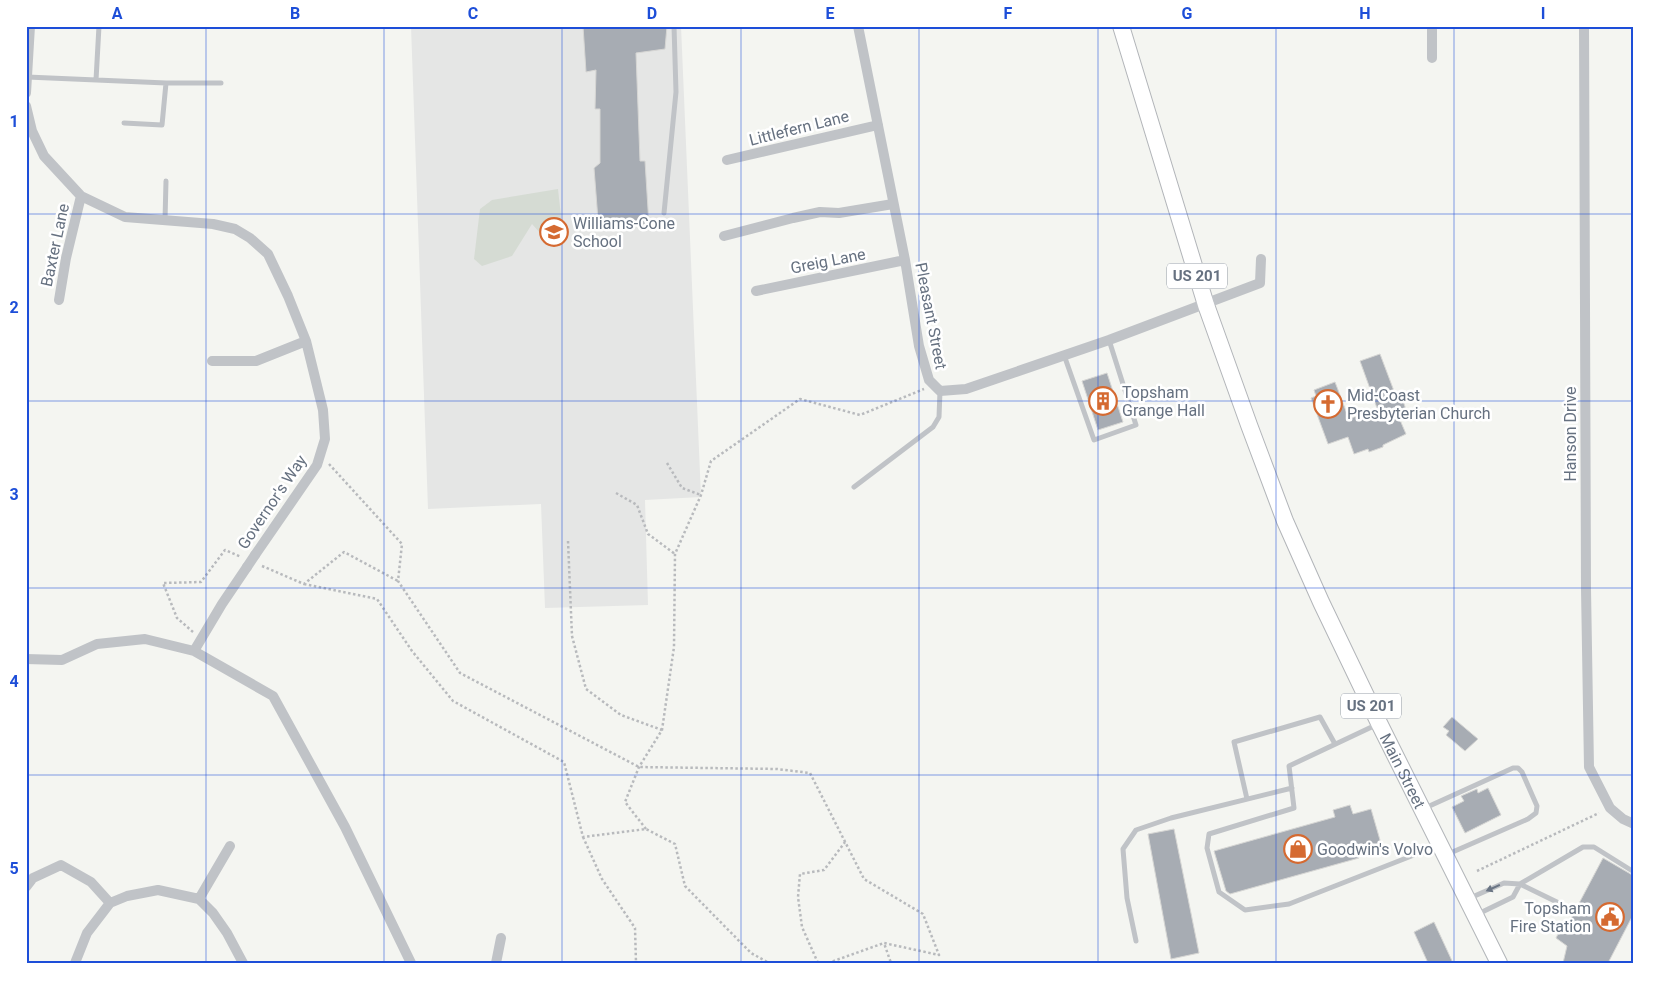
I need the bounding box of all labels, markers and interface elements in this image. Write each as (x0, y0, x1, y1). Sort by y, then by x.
text: A (112, 4, 123, 23)
text: B (290, 4, 300, 23)
text: C (468, 4, 478, 23)
text: D (647, 4, 657, 23)
text: E (826, 4, 835, 23)
text: F (1004, 4, 1013, 23)
text: G (1182, 4, 1193, 23)
text: H (1359, 4, 1371, 23)
text: I (1541, 4, 1545, 23)
street label: Littlefern Lane (747, 106, 851, 150)
text: 1 (9, 112, 19, 131)
street label: Baxter Lane (37, 202, 73, 288)
place label: Williams-Cone School (573, 214, 675, 251)
school or university icon: Williams-Cone School (539, 217, 569, 247)
street label: Greig Lane (789, 244, 867, 278)
street label: Pleasant Street (911, 261, 951, 371)
road number: US 201 (1167, 264, 1227, 288)
text: 2 (9, 298, 19, 317)
place label: Topsham Grange Hall (1122, 383, 1205, 420)
building icon: Topsham Grange Hall (1088, 386, 1118, 416)
place label: Mid-Coast Presbyterian Church (1347, 386, 1491, 423)
street label: Hanson Drive (1561, 386, 1580, 482)
church icon: Mid-Coast Presbyterian Church (1313, 389, 1343, 419)
street label: Governor's Way (234, 451, 311, 553)
text: 3 (9, 485, 19, 504)
text: 4 (9, 672, 19, 691)
road number: US 201 (1341, 694, 1401, 718)
street label: Main Street (1376, 730, 1430, 812)
shop icon: Goodwin's Volvo (1283, 834, 1313, 864)
place label: Goodwin's Volvo (1317, 840, 1433, 859)
text: 5 (9, 859, 19, 878)
one-way arrow (1486, 885, 1500, 893)
place label: Topsham Fire Station (1510, 899, 1591, 936)
public building icon: Topsham Fire Station (1595, 902, 1625, 932)

